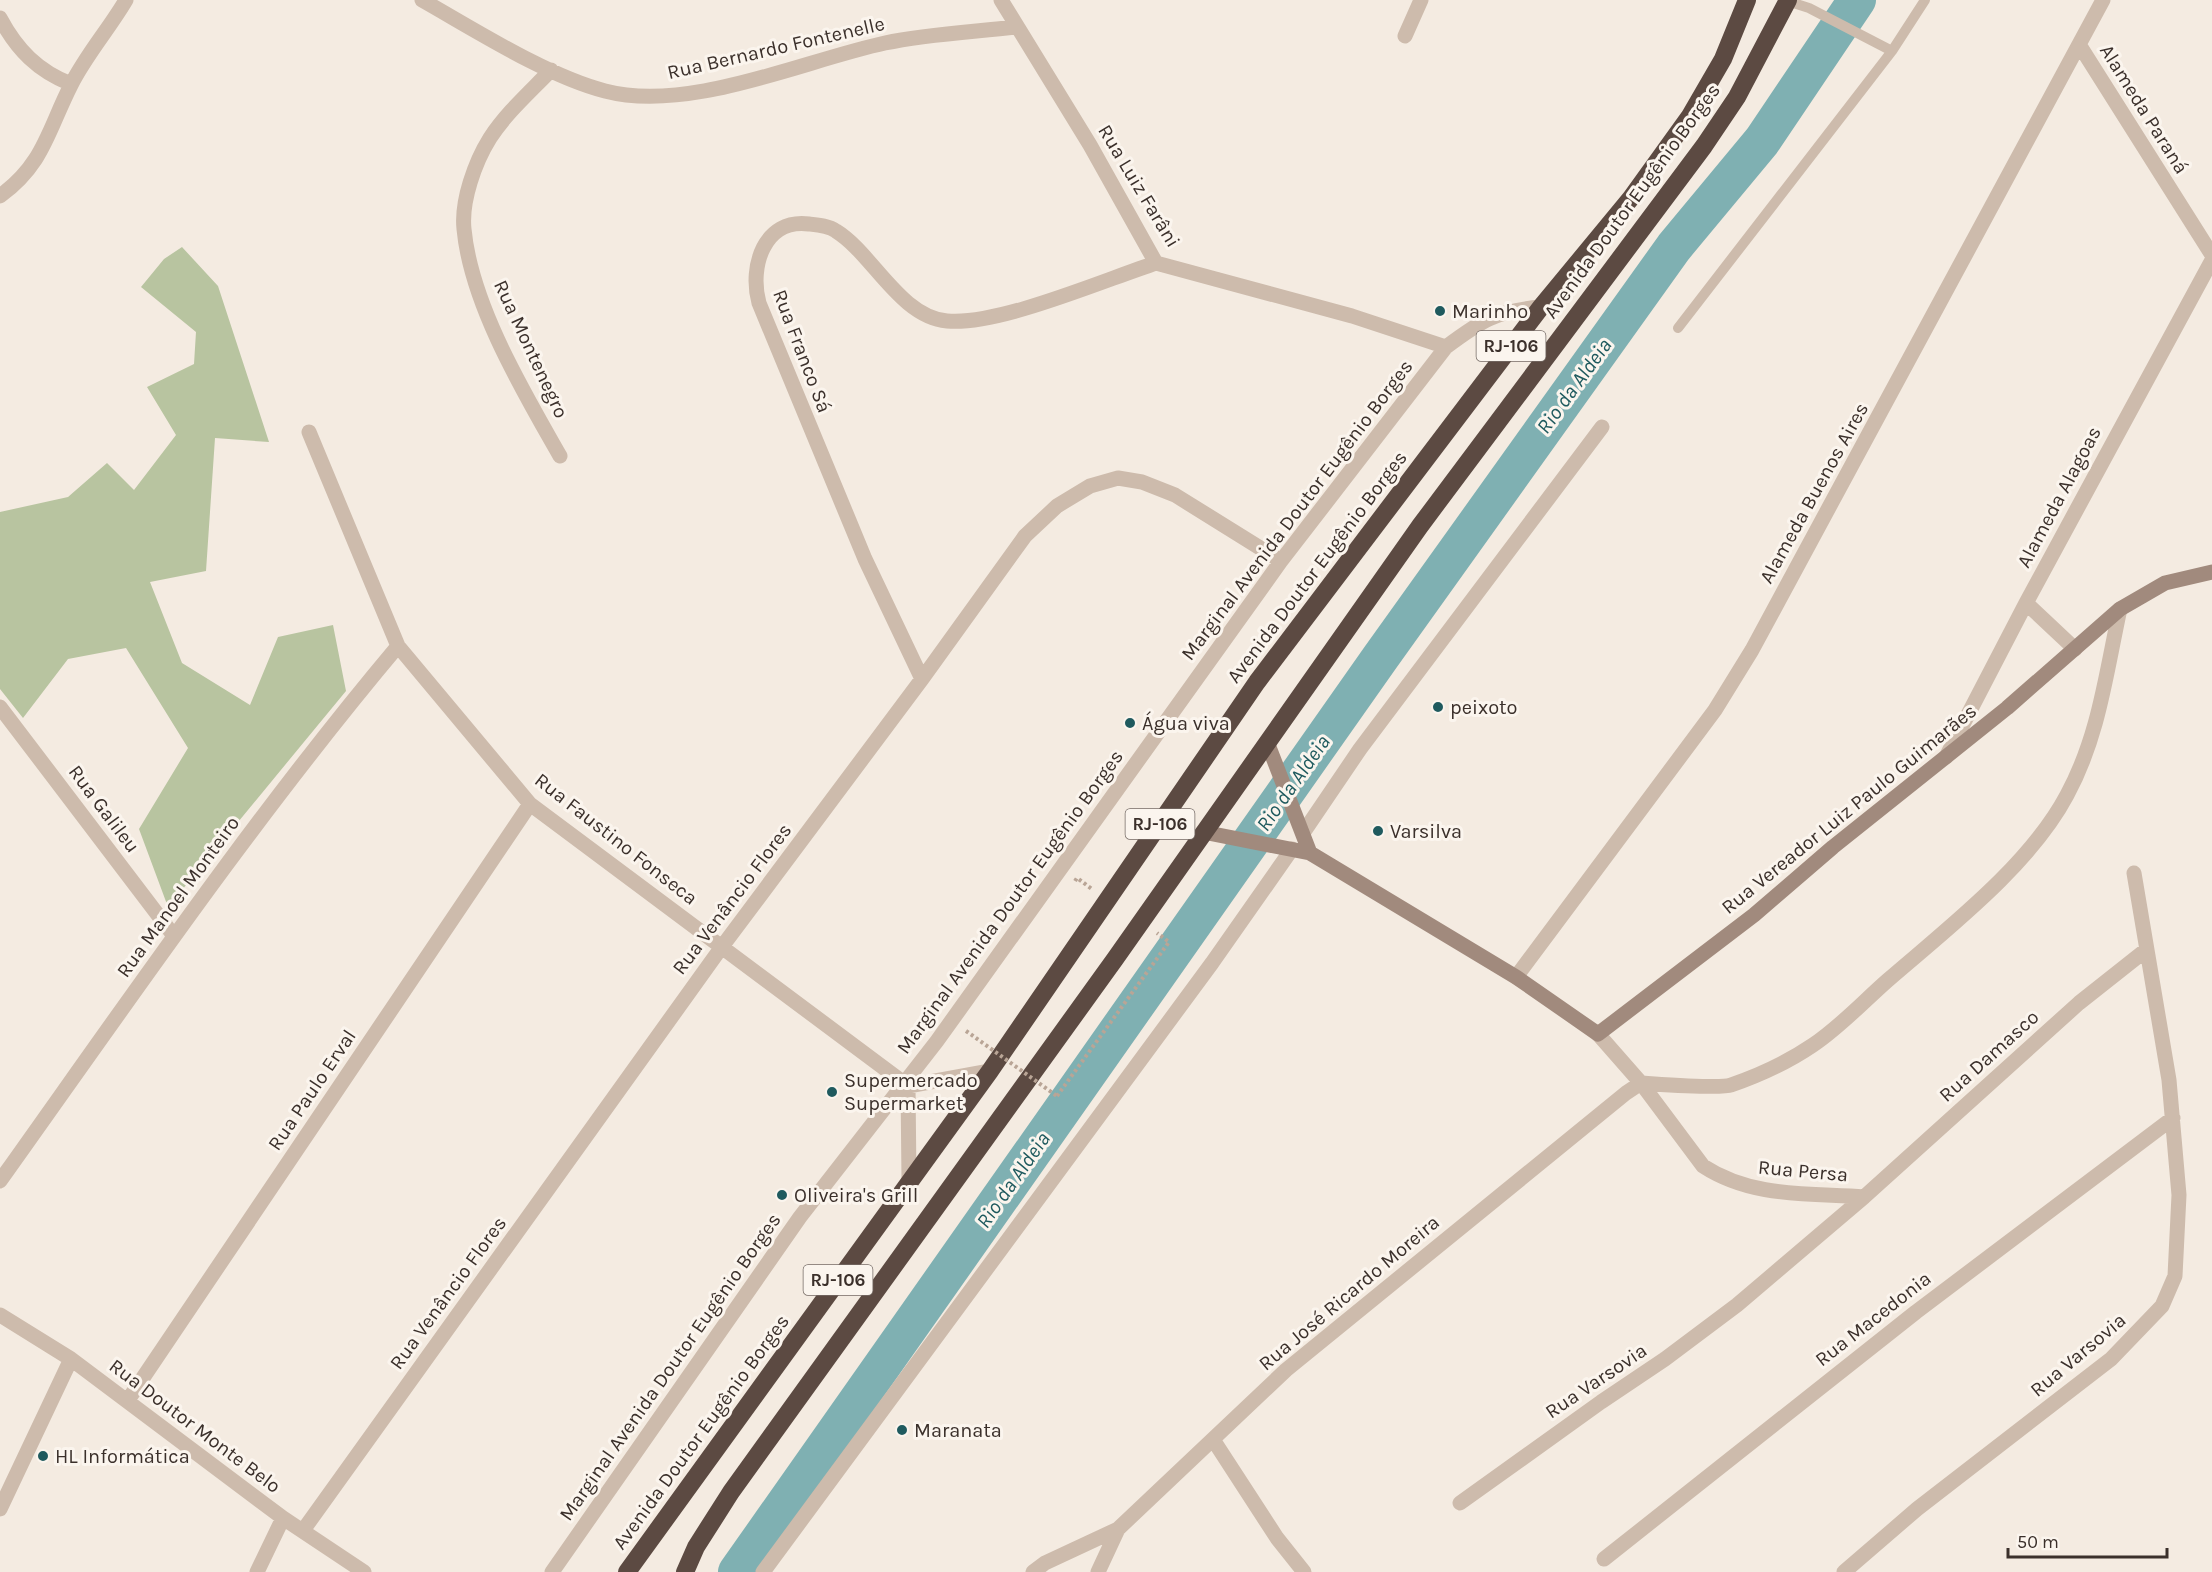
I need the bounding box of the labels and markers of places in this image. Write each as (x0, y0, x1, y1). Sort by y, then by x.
place label: Marinho (1452, 300, 1528, 323)
marker: Marinho (1433, 304, 1447, 318)
place label: peixoto (1450, 696, 1518, 719)
marker: peixoto (1431, 700, 1445, 714)
place label: Água viva (1142, 711, 1230, 735)
marker: Água viva (1123, 716, 1137, 730)
place label: Varsilva (1390, 820, 1462, 843)
marker: Varsilva (1371, 824, 1385, 838)
place label: Supermercado Supermarket (844, 1069, 978, 1115)
marker: Supermercado Supermarket (825, 1085, 839, 1099)
place label: Oliveira's Grill (794, 1184, 918, 1207)
marker: Oliveira's Grill (775, 1188, 789, 1202)
place label: Maranata (914, 1419, 1002, 1442)
marker: Maranata (895, 1423, 909, 1437)
place label: HL Informática (55, 1445, 190, 1468)
marker: HL Informática (36, 1449, 50, 1463)

